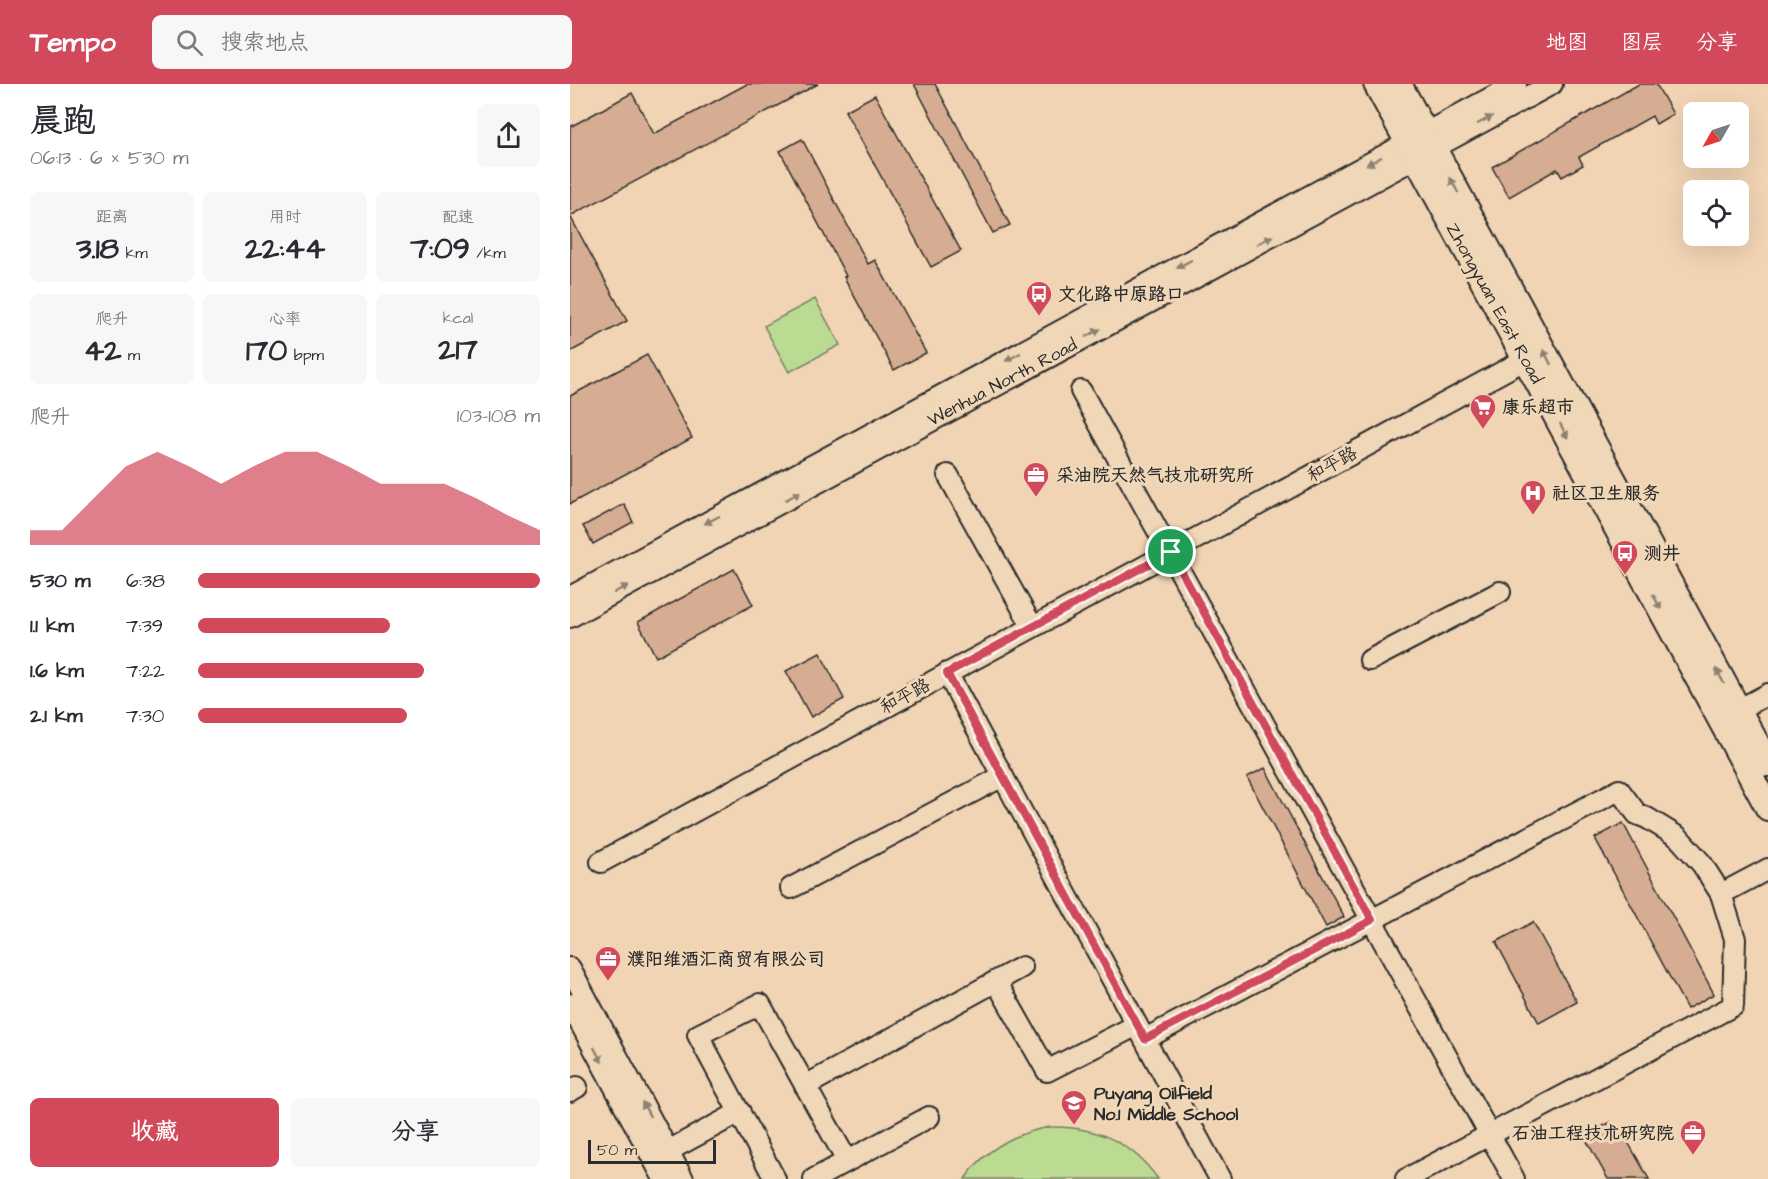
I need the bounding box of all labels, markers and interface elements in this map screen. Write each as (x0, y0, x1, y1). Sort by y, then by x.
search box (152, 15, 572, 69)
text: Tempo (30, 23, 116, 62)
icon: search (173, 26, 206, 59)
text: 搜索地点 (221, 27, 309, 58)
text: 地图 (1546, 28, 1588, 57)
text: 图层 (1621, 28, 1663, 57)
text: 分享 (1696, 28, 1738, 57)
text: 晨跑 (30, 98, 96, 144)
north arrow (1683, 102, 1749, 168)
map controls (1683, 102, 1749, 246)
button: share (477, 104, 540, 167)
one-way arrow (1477, 115, 1494, 125)
text: 06:13 · 6 × 530 m (30, 144, 189, 172)
one-way arrow (1365, 156, 1382, 166)
one-way arrow (1449, 177, 1459, 194)
button: locate (1683, 180, 1749, 246)
text: 距离 (96, 206, 128, 228)
text: 用时 (269, 206, 301, 228)
text: 配速 (442, 206, 474, 228)
street label: Zhongyuan East Road (1439, 218, 1549, 389)
text: 3.18 (76, 228, 119, 270)
text: 22:44 (245, 228, 325, 270)
text: 7:09 (410, 228, 470, 270)
one-way arrow (1257, 235, 1274, 245)
text: km (119, 242, 148, 264)
text: /km (470, 242, 506, 264)
one-way arrow (1176, 259, 1193, 269)
bus stop icon: 文化路中原路口 (1024, 279, 1054, 317)
place label: 文化路中原路口 (1058, 282, 1184, 307)
text: kcal (443, 307, 473, 329)
text: 爬升 (96, 308, 128, 330)
text: 心率 (269, 308, 301, 330)
one-way arrow (1085, 328, 1102, 338)
text: 217 (438, 329, 478, 371)
text: 42 (84, 330, 121, 372)
text: 170 (246, 330, 287, 372)
street label: Wenhua North Road (923, 332, 1081, 432)
text: m (121, 344, 140, 366)
text: bpm (287, 344, 324, 366)
one-way arrow (1542, 348, 1552, 365)
one-way arrow (1004, 352, 1021, 362)
supermarket icon: 康乐超市 (1468, 392, 1498, 430)
place label: 康乐超市 (1502, 395, 1574, 420)
text: 103–108 m (457, 402, 540, 430)
text: 爬升 (30, 403, 70, 431)
one-way arrow (1559, 422, 1569, 439)
street label: 和平路 (1303, 440, 1362, 488)
office icon: 采油院天然气技术研究所 (1021, 460, 1051, 498)
place label: 采油院天然气技术研究所 (1056, 463, 1254, 488)
hospital icon: 社区卫生服务 (1518, 478, 1548, 516)
place label: 社区卫生服务 (1552, 481, 1660, 506)
one-way arrow (785, 491, 802, 501)
one-way arrow (704, 515, 721, 525)
pin (1145, 526, 1196, 577)
icon: arrive (1154, 535, 1187, 568)
bus stop icon: 测井 (1610, 538, 1640, 576)
place label: 测井 (1644, 541, 1680, 566)
text: 530 m (30, 567, 91, 595)
text: 6:38 (126, 567, 165, 595)
one-way arrow (613, 584, 630, 594)
one-way arrow (1652, 594, 1662, 611)
text: 1.1 km (30, 612, 74, 640)
text: 7:39 (126, 612, 163, 640)
text: 1.6 km (30, 657, 84, 685)
text: 7:22 (126, 657, 165, 685)
one-way arrow (1715, 667, 1725, 684)
street label: 和平路 (876, 672, 935, 720)
text: 2.1 km (30, 702, 83, 730)
text: 7:30 (126, 702, 164, 730)
office icon: 濮阳维酒汇商贸有限公司 (593, 944, 623, 982)
place label: 濮阳维酒汇商贸有限公司 (627, 947, 825, 972)
one-way arrow (593, 1047, 603, 1064)
place label: Puyang Oilfield No.1 Middle School (1094, 1081, 1238, 1127)
school or university icon: Puyang Oilfield No.1 Middle School (1059, 1088, 1089, 1126)
button: 收藏 (30, 1098, 279, 1167)
button: 分享 (291, 1098, 540, 1167)
one-way arrow (641, 1100, 651, 1117)
office icon: 石油工程技术研究院 (1678, 1118, 1708, 1156)
place label: 石油工程技术研究院 (1512, 1121, 1674, 1146)
scale bar (588, 1137, 716, 1164)
text: 50 m (597, 1139, 637, 1161)

